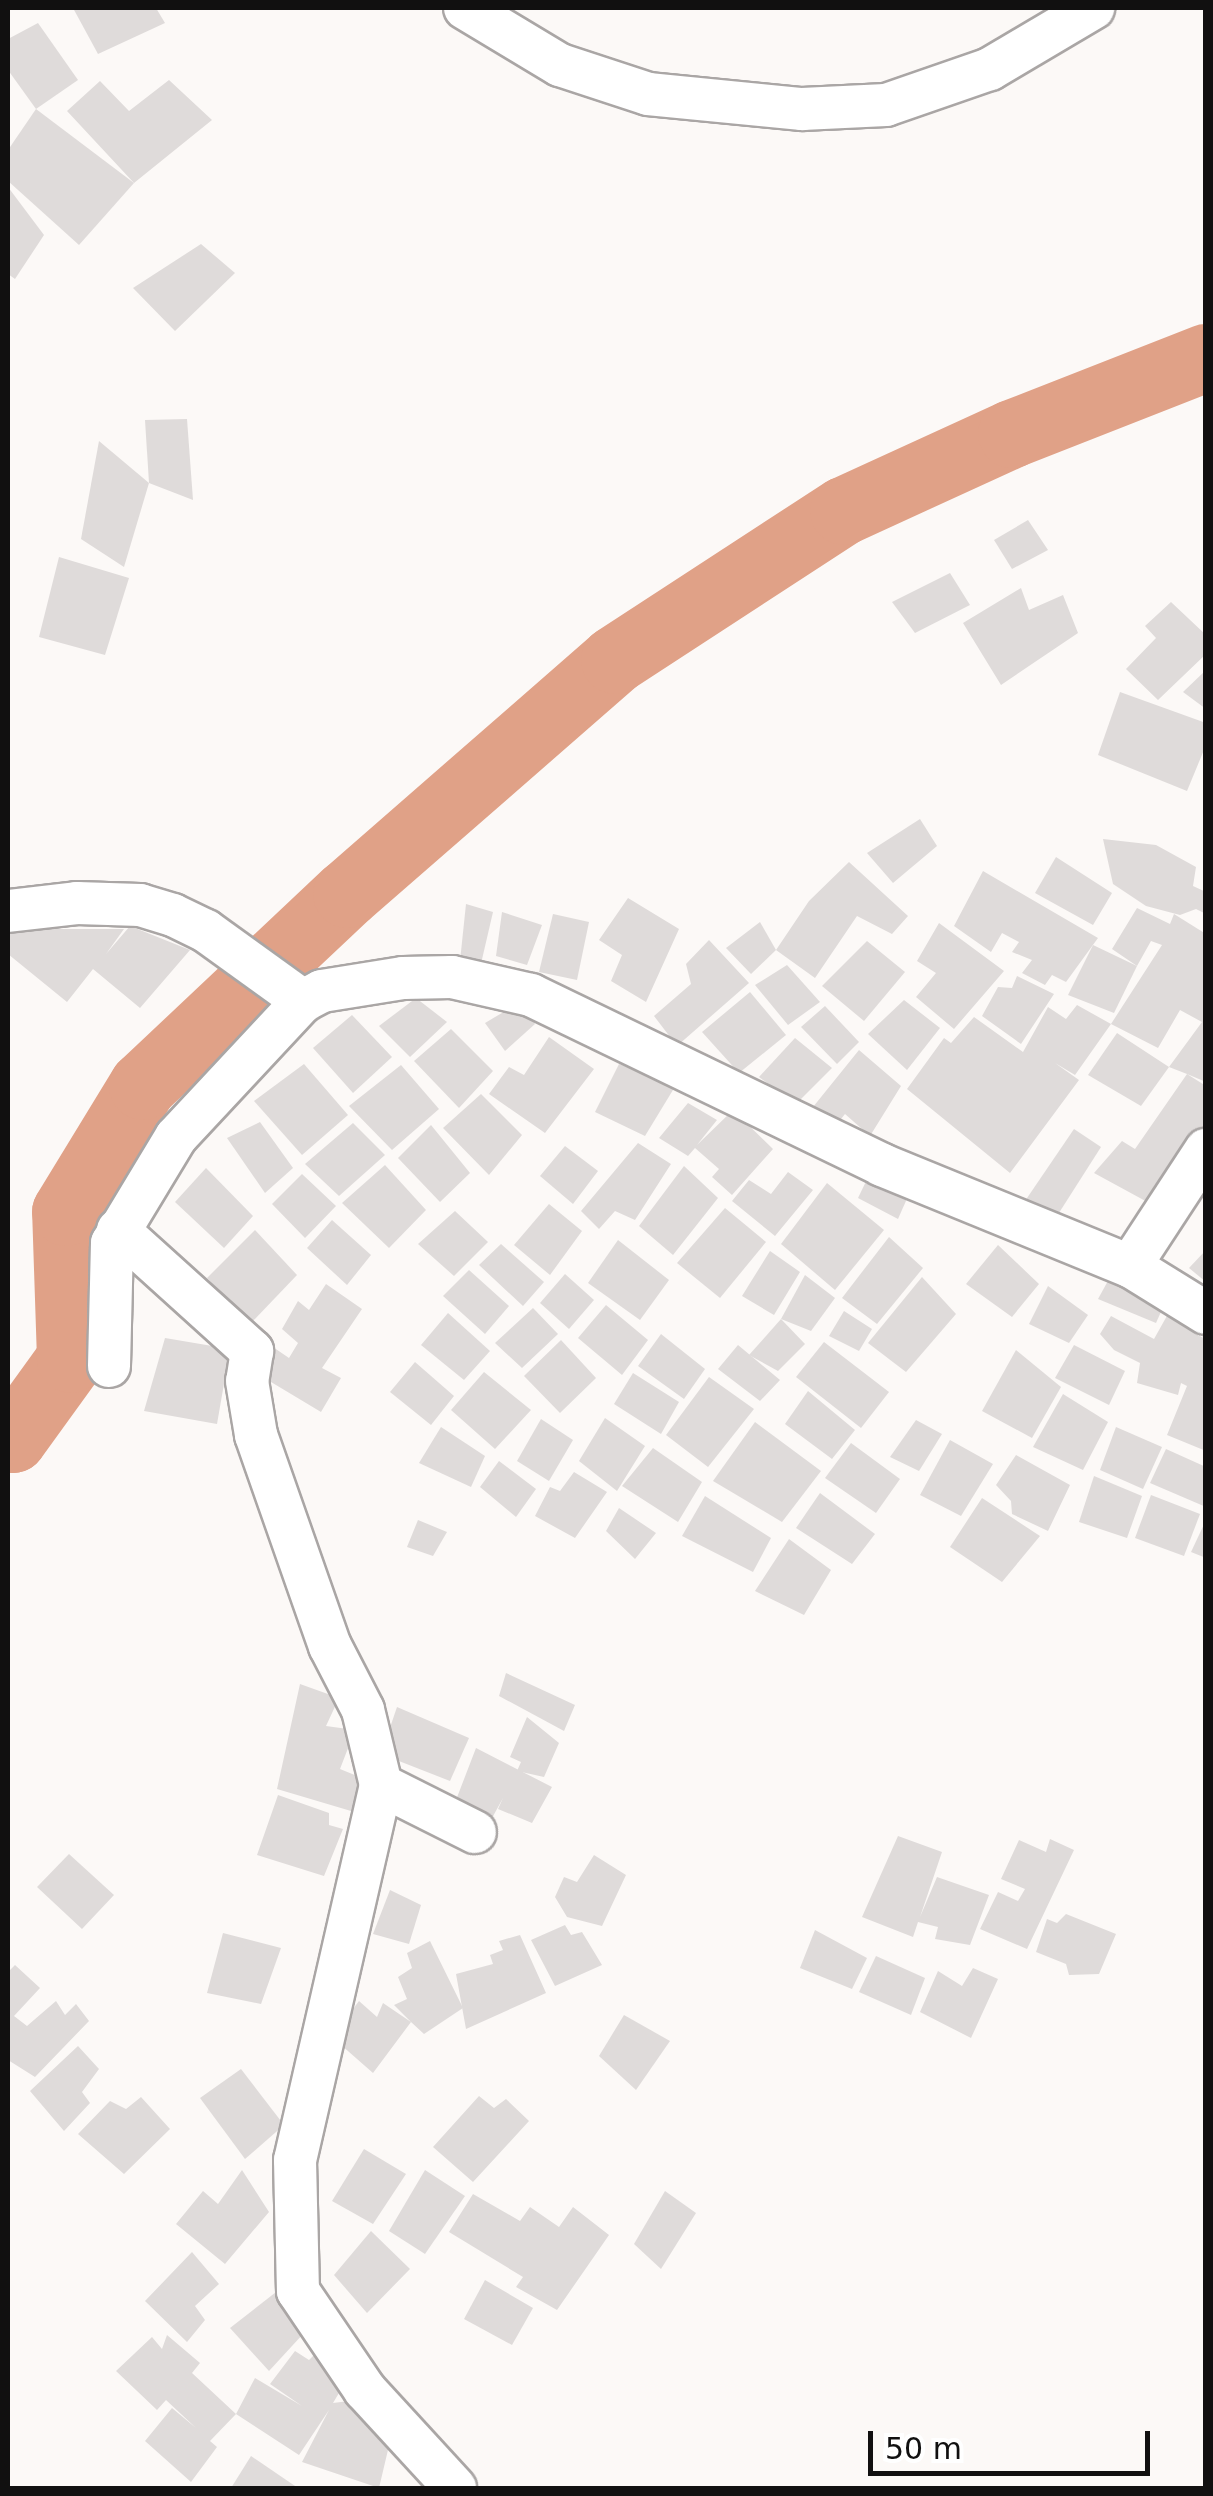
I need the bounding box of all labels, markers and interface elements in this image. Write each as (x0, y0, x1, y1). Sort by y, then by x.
scale bar (873, 2411, 1156, 2473)
text: 50 m (885, 2431, 962, 2466)

